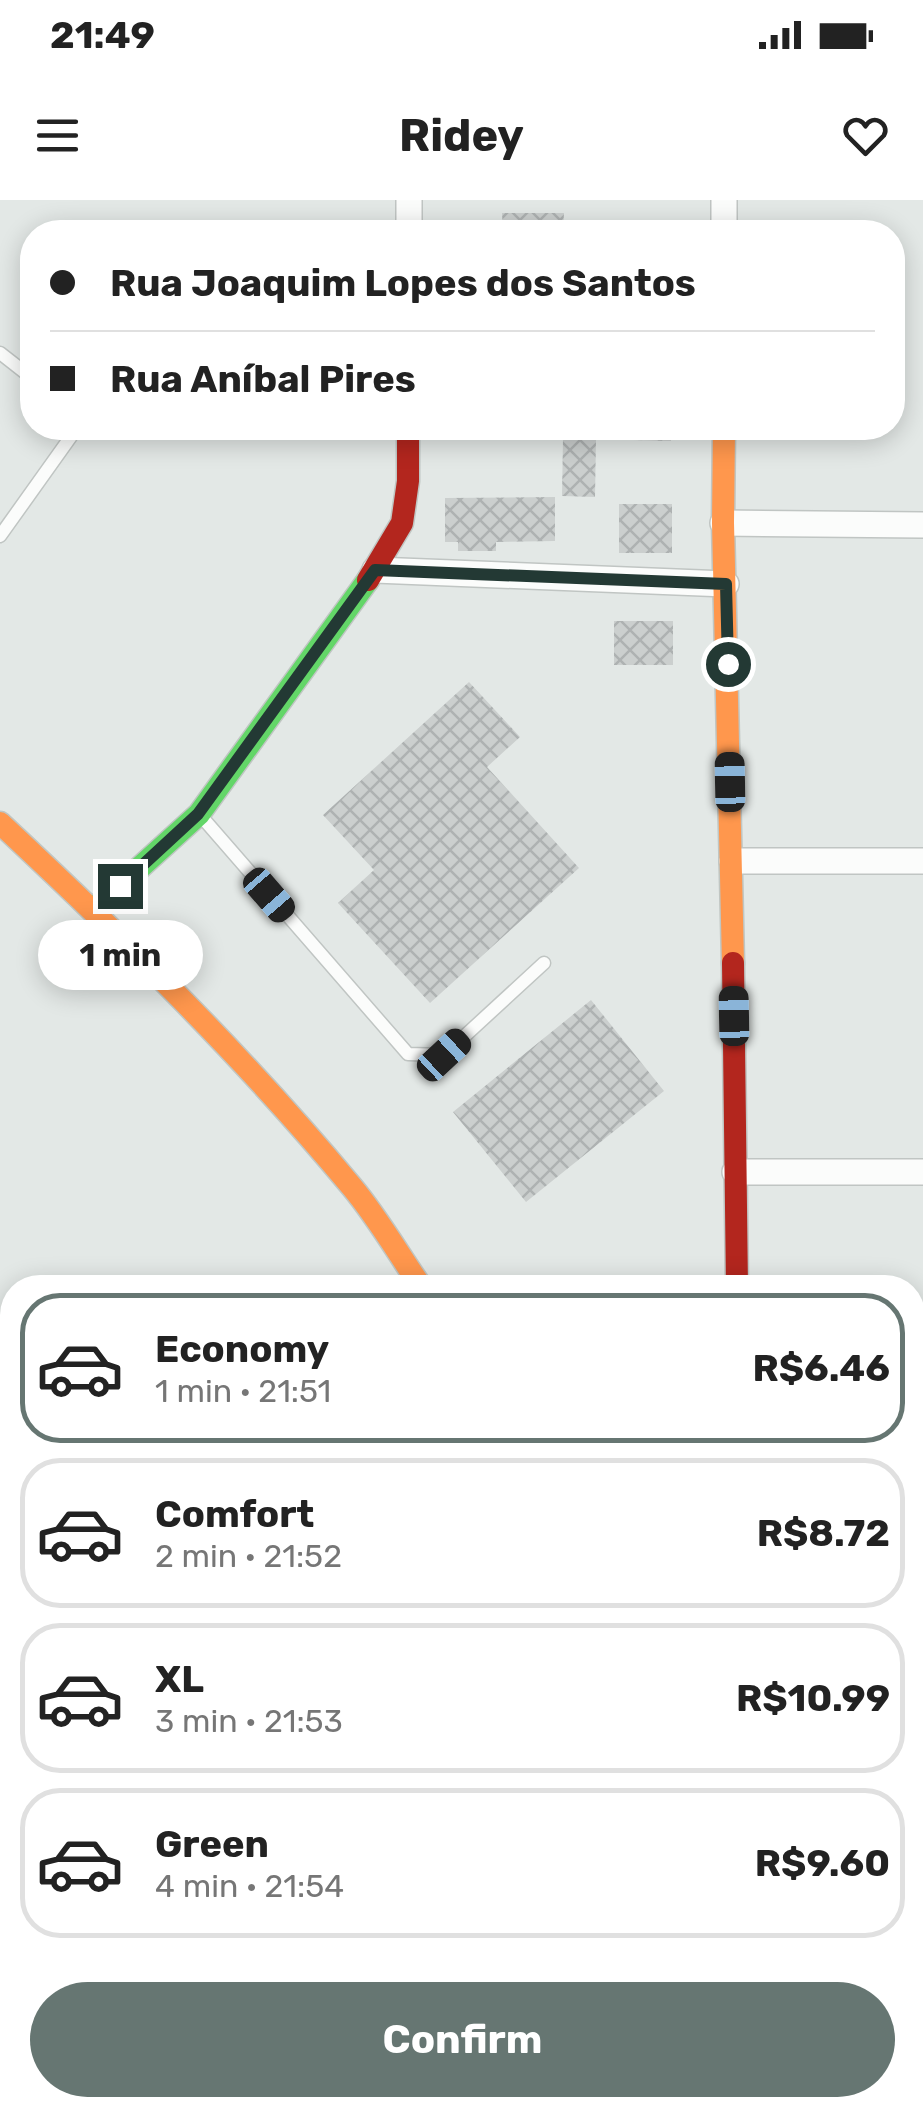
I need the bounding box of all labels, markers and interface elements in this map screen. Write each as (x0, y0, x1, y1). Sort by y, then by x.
text: 21:49 (50, 12, 155, 58)
icon: menu (30, 108, 85, 163)
icon: heart (838, 108, 893, 163)
text: Ridey (399, 109, 524, 162)
text: Rua Joaquim Lopes dos Santos (110, 260, 696, 306)
text: Rua Aníbal Pires (110, 356, 416, 402)
route start (706, 642, 751, 687)
car (714, 752, 746, 812)
car (238, 863, 300, 927)
route end (98, 864, 143, 909)
callout: 1 min (38, 921, 202, 991)
text: 1 min (80, 936, 161, 974)
car (718, 986, 750, 1046)
car (412, 1024, 476, 1086)
icon: car (35, 1323, 125, 1413)
text: Economy (155, 1326, 329, 1372)
text: R$6.46 (752, 1345, 890, 1391)
text: 1 min · 21:51 (155, 1372, 331, 1410)
icon: car (35, 1488, 125, 1578)
text: Comfort (155, 1491, 314, 1537)
text: R$8.72 (757, 1510, 890, 1556)
text: 2 min · 21:52 (155, 1537, 342, 1575)
icon: car (35, 1653, 125, 1743)
text: XL (155, 1656, 204, 1702)
text: R$10.99 (736, 1675, 890, 1721)
text: 3 min · 21:53 (155, 1702, 343, 1740)
icon: car (35, 1818, 125, 1908)
text: Green (155, 1821, 269, 1867)
text: R$9.60 (755, 1840, 890, 1886)
text: 4 min · 21:54 (155, 1867, 344, 1905)
button: Confirm (30, 1982, 895, 2097)

